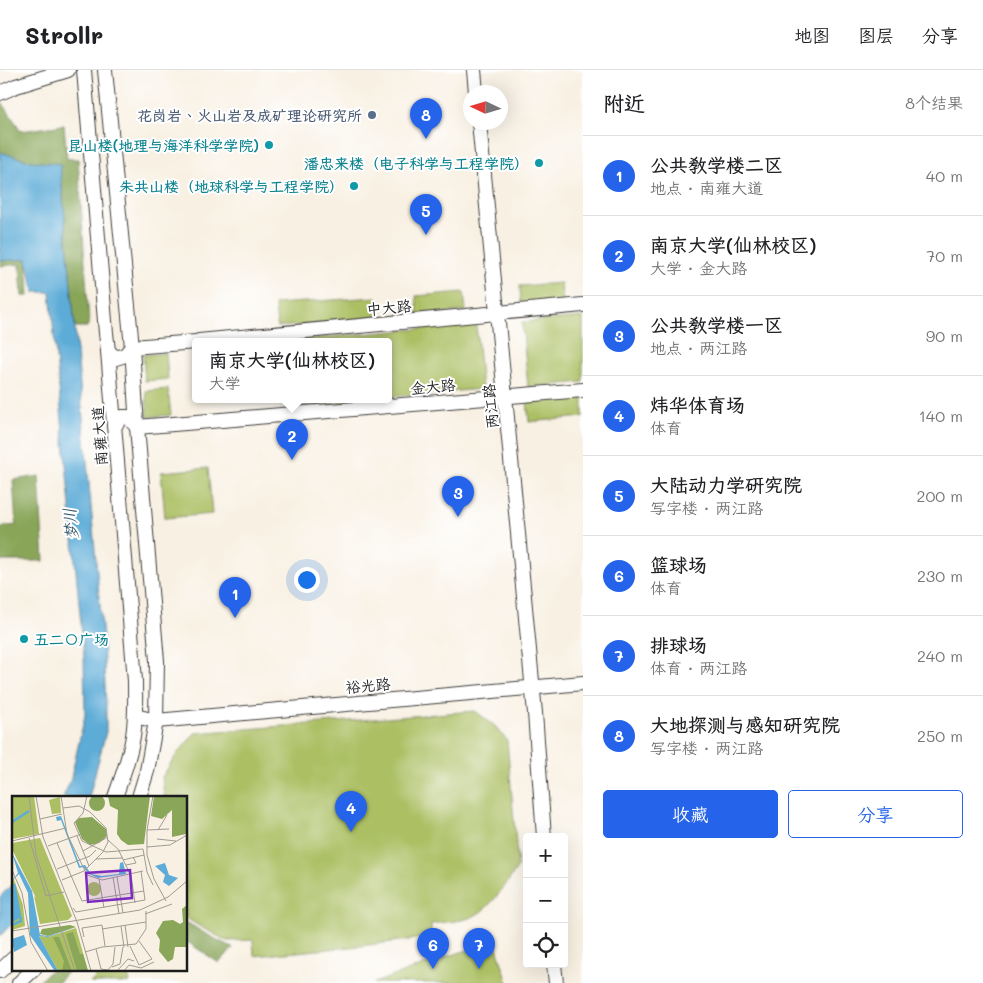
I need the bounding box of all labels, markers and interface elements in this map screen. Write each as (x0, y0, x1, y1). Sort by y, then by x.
text: Strollr (25, 19, 103, 50)
text: 地图 (794, 23, 830, 47)
text: 图层 (858, 23, 894, 47)
text: 分享 (922, 23, 958, 47)
north arrow (463, 85, 508, 130)
text: 附近 (603, 89, 645, 116)
text: 8个结果 (905, 92, 963, 113)
pin: 8 (410, 98, 442, 139)
place label: 花岗岩、火山岩及成矿理论研究所 (137, 105, 362, 125)
marker: 花岗岩、火山岩及成矿理论研究所 (366, 109, 378, 121)
place label: 昆山楼(地理与海洋科学学院) (68, 135, 259, 155)
marker: 昆山楼(地理与海洋科学学院) (263, 139, 275, 151)
text: 公共教学楼二区 (650, 152, 783, 177)
place label: 潘忠来楼（电子科学与工程学院） (304, 153, 529, 173)
marker: 潘忠来楼（电子科学与工程学院） (533, 157, 545, 169)
text: 1 (615, 165, 623, 186)
text: 40 m (926, 165, 963, 186)
place label: 朱共山楼（地球科学与工程学院） (119, 176, 344, 196)
text: 地点 · 南雍大道 (650, 177, 763, 198)
marker: 朱共山楼（地球科学与工程学院） (348, 180, 360, 192)
pin: 5 (410, 194, 442, 235)
text: 南京大学(仙林校区) (650, 232, 816, 257)
text: 2 (615, 245, 623, 266)
text: 70 m (926, 245, 963, 266)
text: 大学 · 金大路 (650, 257, 747, 278)
street label: 中大路 (366, 295, 412, 319)
text: 公共教学楼一区 (650, 312, 783, 337)
text: 3 (614, 325, 624, 346)
text: 90 m (926, 325, 963, 346)
text: 地点 · 两江路 (650, 337, 747, 358)
popup (192, 338, 392, 403)
text: 南京大学(仙林校区) (209, 347, 375, 372)
text: 大学 (209, 372, 241, 393)
street label: 金大路 (410, 374, 456, 398)
street label: 两江路 (478, 383, 502, 429)
text: 炜华体育场 (650, 392, 745, 417)
street label: 南雍大道 (87, 405, 111, 467)
text: 4 (614, 405, 624, 426)
text: 140 m (919, 405, 963, 426)
text: 体育 (650, 417, 682, 438)
pin: 2 (276, 419, 308, 460)
text: 大陆动力学研究院 (650, 472, 802, 497)
pin: 3 (442, 476, 474, 517)
text: 5 (614, 485, 624, 506)
text: 200 m (916, 485, 963, 506)
text: 写字楼 · 两江路 (650, 497, 763, 518)
water label: 梦川 (58, 506, 82, 541)
text: 篮球场 (650, 552, 707, 577)
text: 6 (614, 565, 624, 586)
text: 230 m (917, 565, 963, 586)
your location (294, 567, 320, 593)
pin: 1 (219, 577, 251, 618)
text: 体育 (650, 577, 682, 598)
place label: 五二〇广场 (34, 629, 109, 649)
text: 排球场 (650, 632, 707, 657)
marker: 五二〇广场 (18, 633, 30, 645)
text: 7 (615, 645, 623, 666)
text: 240 m (917, 645, 963, 666)
text: 体育 · 两江路 (650, 657, 747, 678)
street label: 裕光路 (345, 673, 391, 697)
text: 大地探测与感知研究院 (650, 712, 840, 737)
text: 8 (614, 725, 624, 746)
text: 250 m (917, 725, 963, 746)
text: 写字楼 · 两江路 (650, 737, 763, 758)
button: 收藏 (603, 790, 778, 838)
button: 分享 (788, 790, 963, 838)
pin: 4 (335, 791, 367, 832)
inset map (12, 796, 188, 970)
map controls (523, 833, 568, 968)
button: + (523, 833, 568, 878)
button: − (523, 878, 568, 923)
button: locate (523, 923, 568, 968)
pin: 6 (417, 928, 449, 969)
pin: 7 (463, 928, 495, 969)

